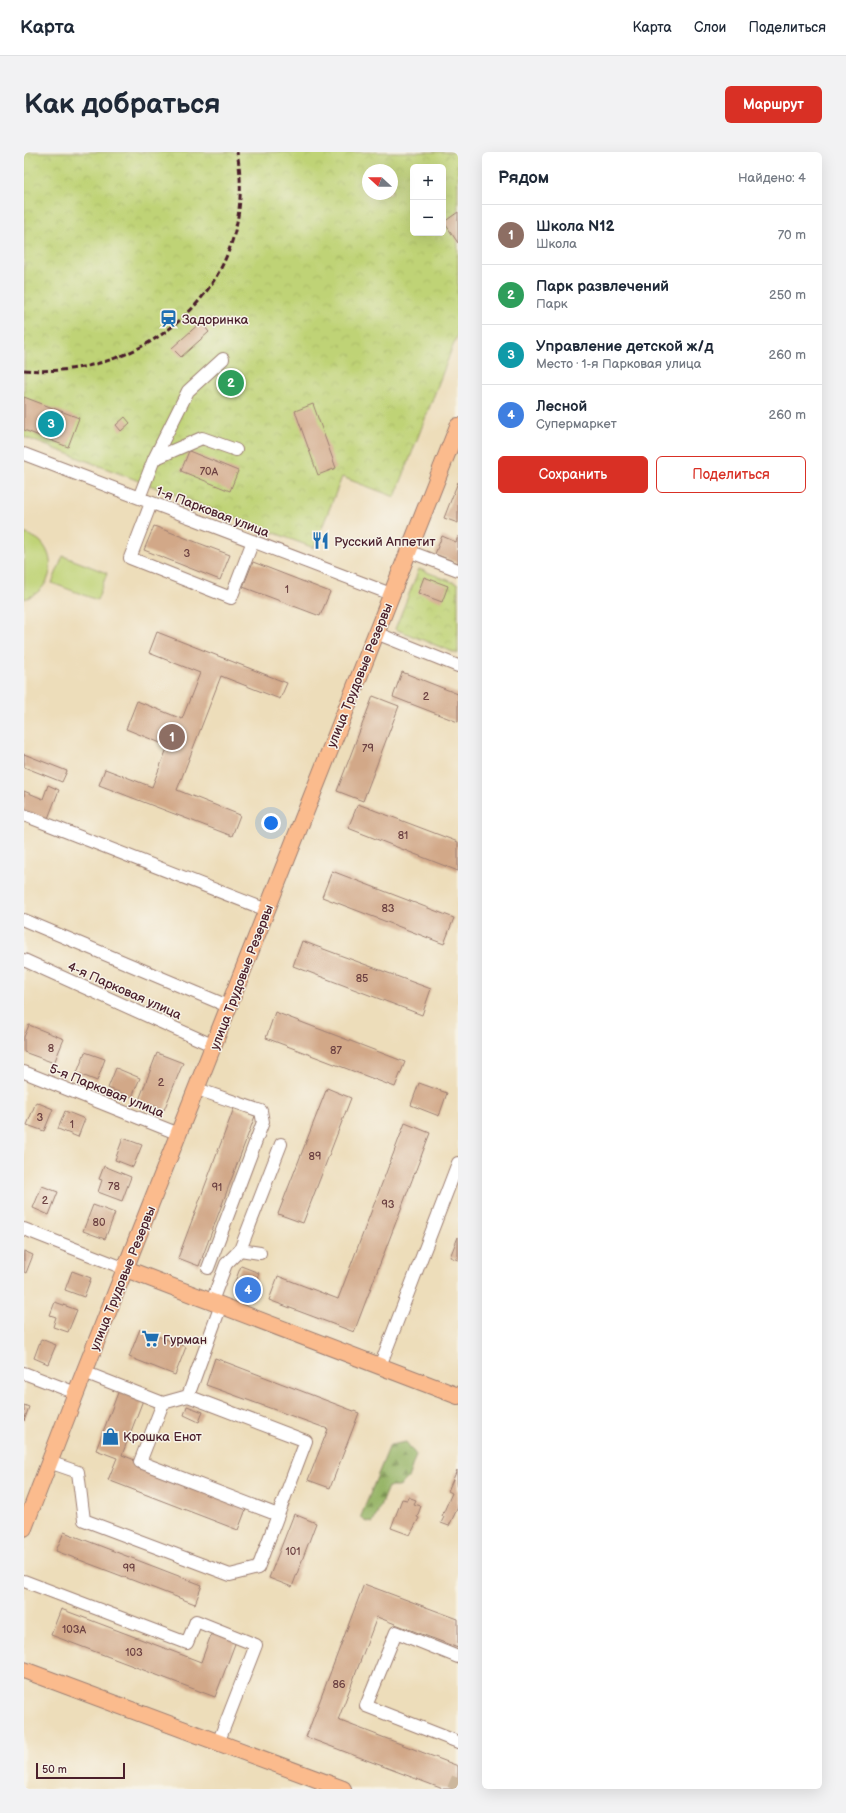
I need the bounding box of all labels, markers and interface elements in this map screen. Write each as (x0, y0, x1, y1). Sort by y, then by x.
text: Карта (20, 16, 74, 39)
text: Карта (632, 19, 672, 36)
text: Слои (694, 19, 726, 36)
text: Поделиться (748, 19, 826, 36)
button: Маршрут (725, 86, 822, 123)
text: Как добраться (24, 88, 221, 121)
north arrow (362, 164, 398, 200)
map controls (410, 164, 446, 236)
button: + (410, 164, 446, 200)
text: Рядом (498, 168, 549, 188)
text: Найдено: 4 (738, 170, 806, 186)
button: − (410, 200, 446, 236)
text: Школа N12 (536, 217, 615, 236)
text: 1 (508, 227, 514, 243)
text: 70 m (778, 227, 806, 243)
text: Школа (536, 236, 577, 252)
text: Парк развлечений (536, 277, 669, 296)
text: 2 (507, 287, 515, 303)
text: 250 m (769, 287, 806, 303)
text: Парк (536, 296, 568, 312)
station icon: Задоринка (159, 309, 179, 329)
place label: Задоринка (182, 312, 249, 328)
text: Управление детской ж/д (536, 337, 713, 356)
text: 3 (507, 347, 515, 363)
text: 260 m (768, 347, 806, 363)
text: Место · 1-я Парковая улица (536, 356, 701, 372)
pin: 2 (218, 368, 244, 398)
text: Лесной (536, 397, 587, 416)
text: 4 (507, 407, 515, 423)
text: 260 m (768, 407, 806, 423)
pin: 3 (38, 409, 64, 439)
text: Супермаркет (536, 416, 617, 432)
button: Сохранить (498, 456, 648, 493)
button: Поделиться (656, 456, 806, 493)
house number: 70А (200, 465, 219, 478)
street label: 1-я Парковая улица (154, 483, 272, 541)
restaurant icon: Русский Аппетит (311, 531, 331, 551)
place label: Русский Аппетит (334, 534, 436, 550)
house number: 3 (184, 547, 191, 560)
house number: 1 (285, 583, 289, 596)
street label: улица Трудовые Резервы (324, 601, 396, 750)
house number: 2 (423, 690, 430, 703)
pin: 1 (159, 722, 185, 752)
house number: 79 (362, 742, 374, 755)
your location (261, 813, 281, 833)
house number: 81 (398, 829, 408, 842)
street label: улица Трудовые Резервы (207, 902, 277, 1052)
house number: 83 (381, 902, 395, 915)
street label: 4-я Парковая улица (65, 959, 184, 1023)
house number: 85 (356, 972, 368, 985)
house number: 8 (48, 1042, 54, 1055)
house number: 87 (330, 1044, 342, 1057)
street label: 5-я Парковая улица (47, 1061, 167, 1121)
house number: 2 (158, 1076, 165, 1089)
house number: 3 (37, 1111, 44, 1124)
house number: 1 (70, 1118, 74, 1131)
house number: 89 (309, 1150, 321, 1163)
house number: 78 (108, 1180, 120, 1193)
house number: 91 (212, 1181, 222, 1194)
house number: 2 (42, 1194, 49, 1207)
house number: 93 (381, 1198, 395, 1211)
street label: улица Трудовые Резервы (87, 1204, 159, 1353)
house number: 80 (93, 1216, 106, 1229)
pin: 4 (235, 1275, 261, 1305)
supermarket icon: Гурман (140, 1329, 160, 1349)
place label: Гурман (163, 1332, 207, 1348)
shop icon: Крошка Енот (100, 1426, 120, 1446)
place label: Крошка Енот (123, 1429, 202, 1445)
house number: 101 (286, 1545, 300, 1558)
house number: 99 (123, 1562, 135, 1575)
house number: 103А (62, 1623, 86, 1636)
house number: 103 (125, 1646, 143, 1659)
house number: 86 (332, 1678, 346, 1691)
scale bar (36, 1761, 125, 1780)
text: 50 m (42, 1763, 67, 1776)

